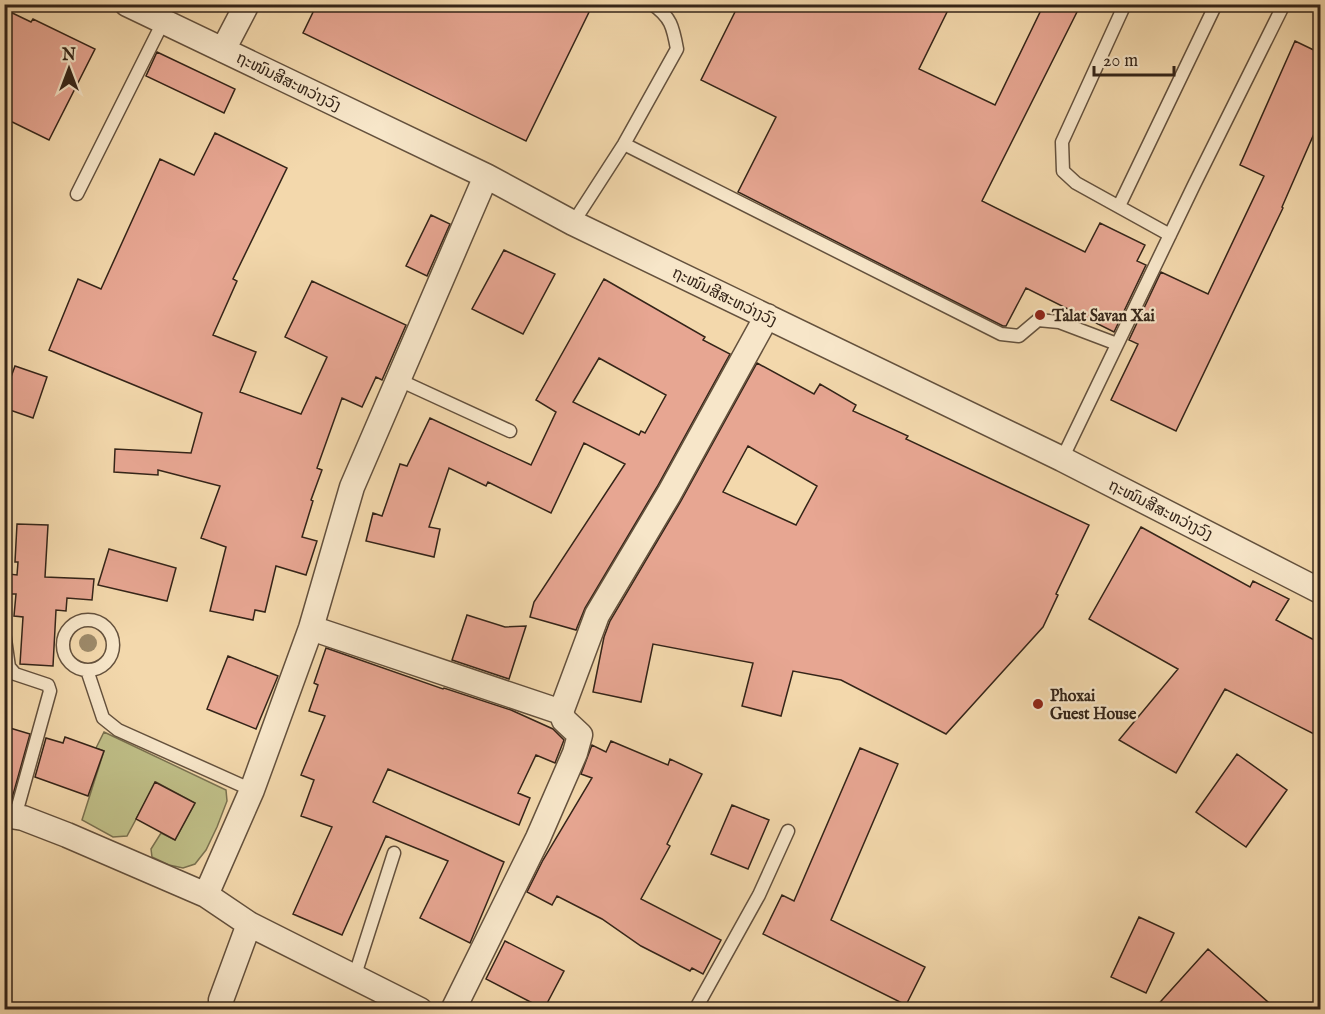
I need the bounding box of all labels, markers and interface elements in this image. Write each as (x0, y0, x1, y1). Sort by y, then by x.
north arrow (39, 39, 99, 99)
scale bar (1094, 39, 1174, 77)
text: N (61, 46, 76, 66)
street label: ຖະໜົນສີສະຫວ່າງວົງ (232, 49, 344, 117)
text: 20 m (1103, 50, 1138, 73)
street label: ຖະໜົນສີສະຫວ່າງວົງ (668, 264, 780, 332)
place label: Talat Savan Xai (1051, 307, 1155, 327)
marker: Talat Savan Xai (1033, 308, 1047, 322)
street label: ຖະໜົນສີສະຫວ່າງວົງ (1105, 476, 1216, 546)
place label: Phoxai Guest House (1050, 687, 1137, 725)
marker: Phoxai Guest House (1031, 697, 1045, 711)

